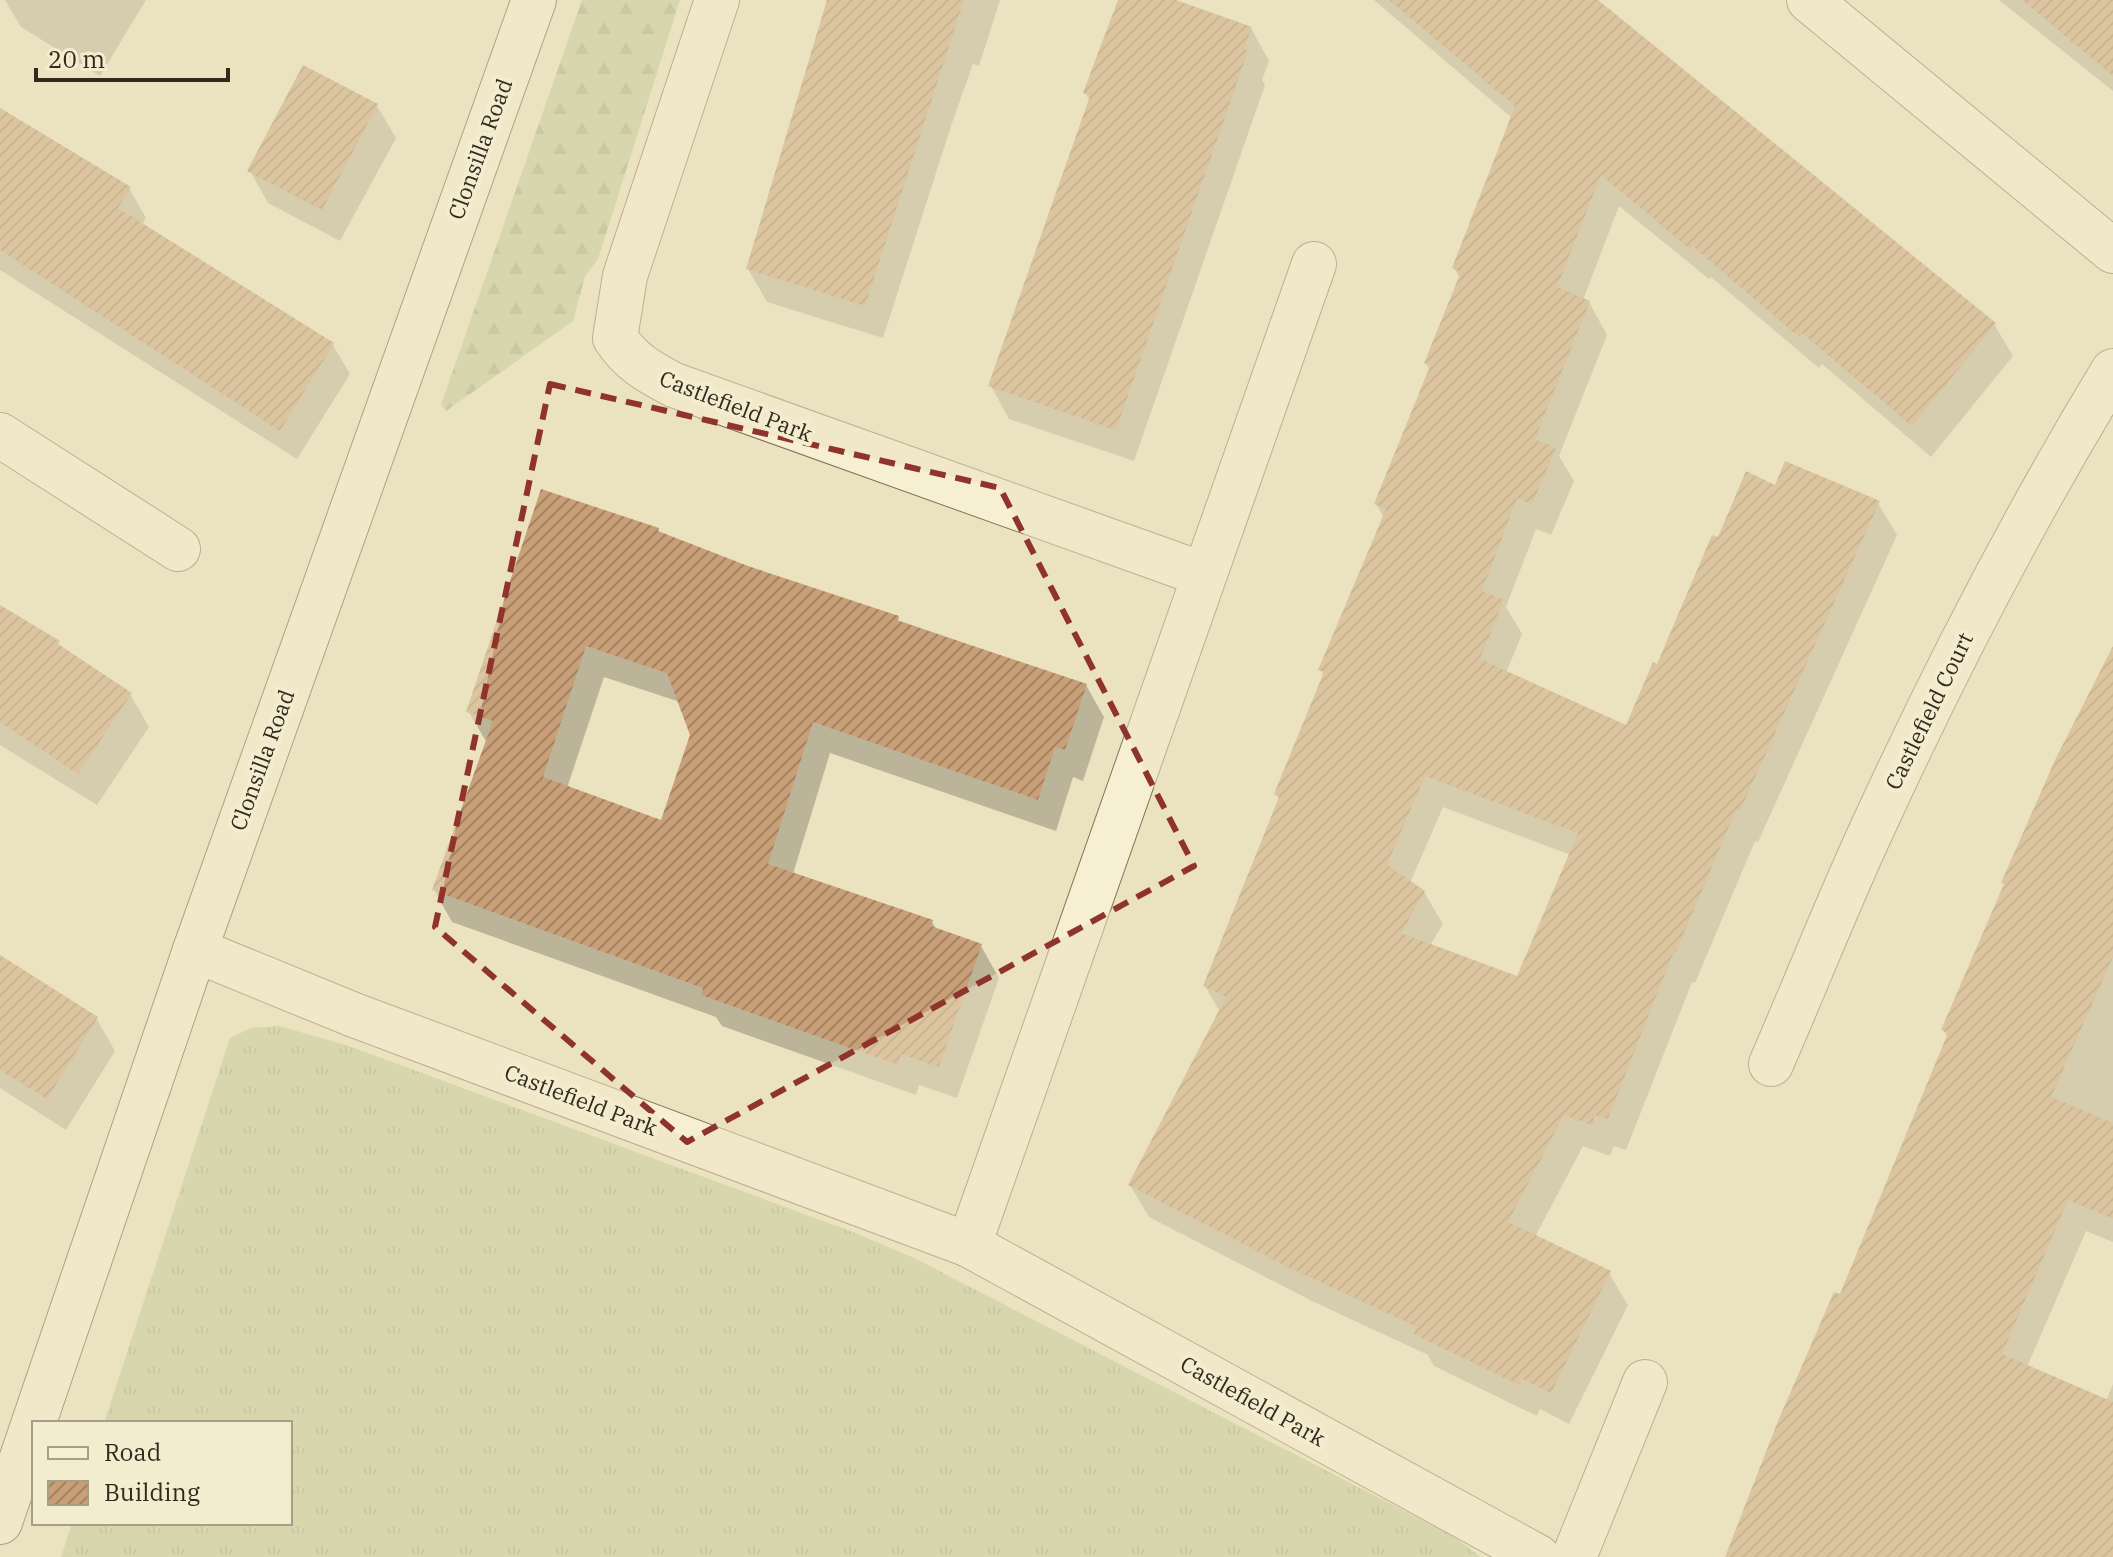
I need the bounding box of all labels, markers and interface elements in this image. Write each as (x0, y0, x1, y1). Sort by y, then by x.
scale bar (36, 32, 228, 82)
text: 20 m (48, 43, 105, 75)
street label: Clonsilla Road (441, 74, 518, 223)
street label: Castlefield Park (656, 363, 817, 448)
street label: Castlefield Court (1878, 627, 1979, 794)
street label: Clonsilla Road (223, 685, 300, 834)
street label: Castlefield Park (501, 1057, 662, 1142)
street label: Castlefield Park (1176, 1349, 1331, 1452)
legend (32, 1421, 292, 1525)
text: Road (104, 1436, 161, 1468)
text: Building (104, 1476, 200, 1508)

